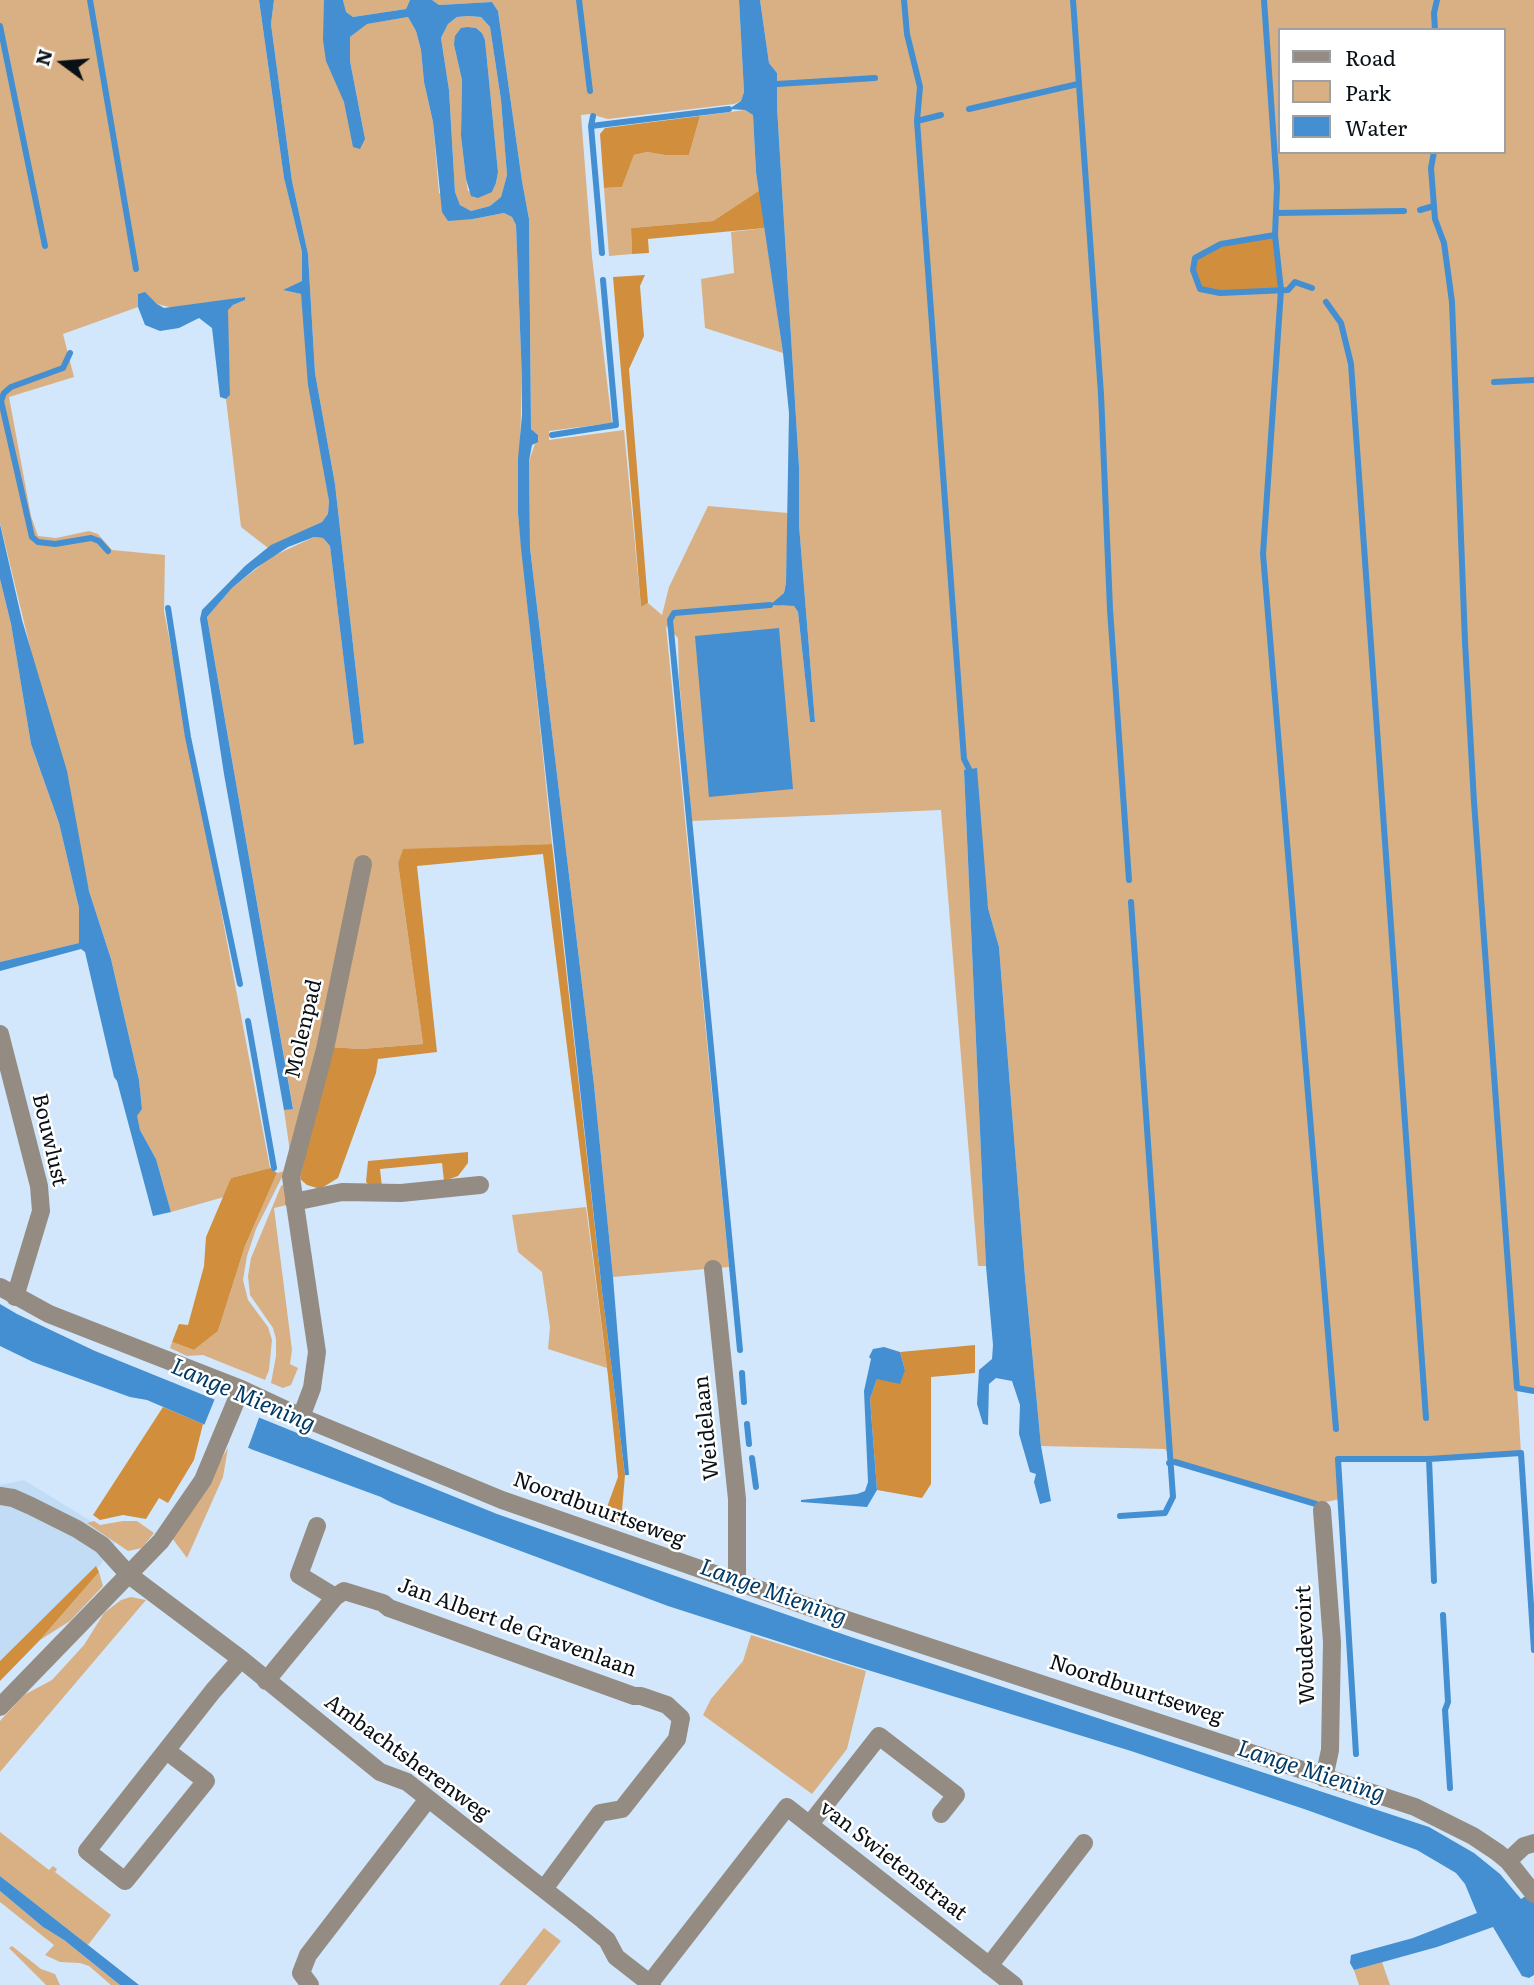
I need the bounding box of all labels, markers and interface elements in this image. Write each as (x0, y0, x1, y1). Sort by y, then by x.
north arrow (28, 28, 98, 98)
legend (1278, 28, 1506, 154)
text: Road (1345, 41, 1396, 72)
text: N (27, 46, 58, 69)
text: Park (1345, 76, 1391, 107)
text: Water (1345, 111, 1407, 142)
street label: Molenpad (280, 977, 328, 1081)
street label: Bouwlust (26, 1091, 72, 1189)
water label: Lange Miening (167, 1353, 319, 1439)
street label: Weidelaan (689, 1374, 725, 1482)
street label: Noordbuurtseweg (510, 1467, 688, 1553)
water label: Lange Miening (696, 1554, 850, 1632)
street label: Jan Albert de Gravenlaan (394, 1573, 640, 1683)
street label: Woudevoirt (1291, 1585, 1321, 1705)
street label: Noordbuurtseweg (1046, 1650, 1226, 1730)
street label: Ambachtsherenweg (319, 1690, 495, 1826)
water label: Lange Miening (1233, 1735, 1389, 1809)
street label: van Swietenstraat (814, 1796, 972, 1926)

